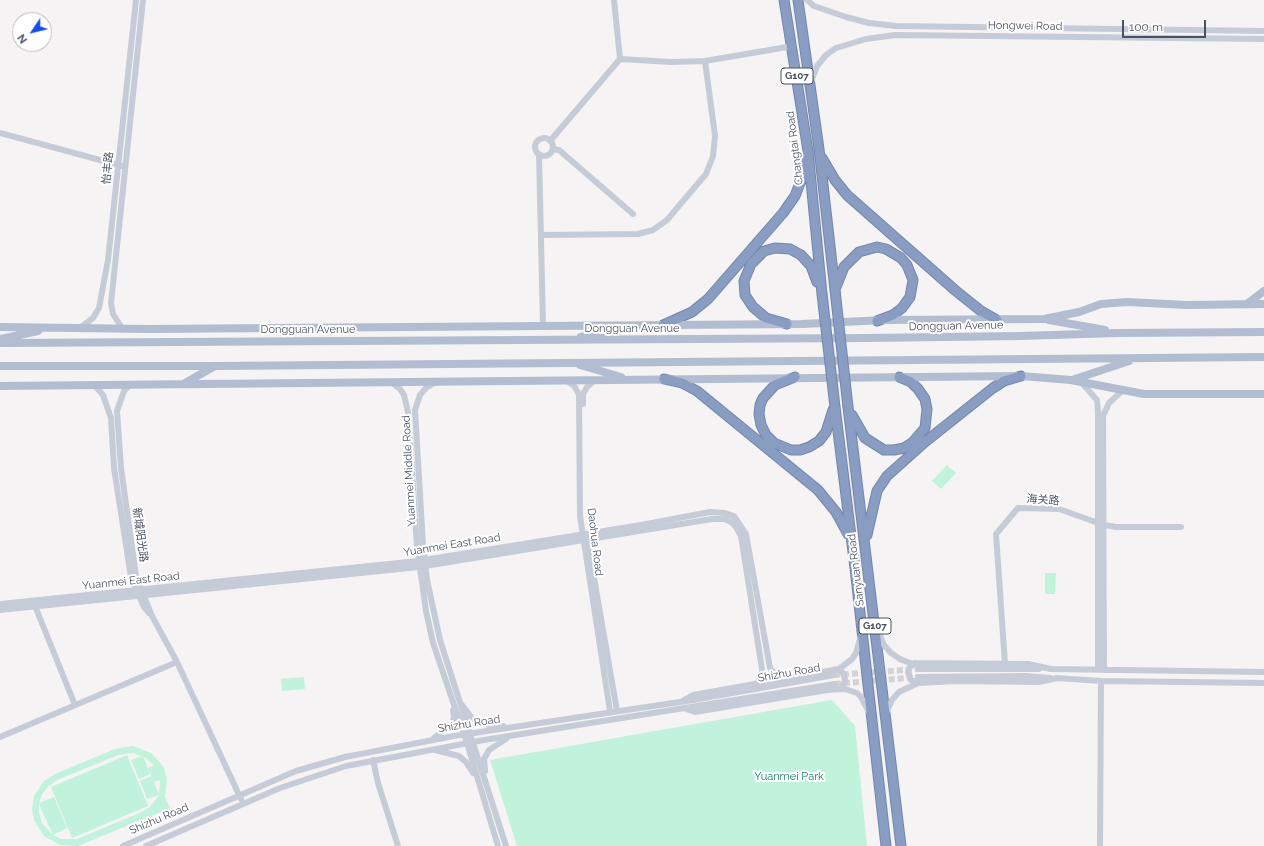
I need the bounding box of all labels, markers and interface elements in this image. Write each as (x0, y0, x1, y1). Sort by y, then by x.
north arrow (12, 12, 52, 52)
scale bar (1124, 12, 1208, 38)
street label: Hongwei Road (988, 19, 1062, 33)
text: 100 m (1129, 20, 1163, 34)
text: N (15, 31, 30, 46)
road number: G107 (781, 68, 813, 84)
street label: Changtai Road (784, 110, 806, 186)
street label: 怡丰路 (100, 151, 116, 185)
street label: Dongguan Avenue (909, 319, 1003, 333)
street label: Dongguan Avenue (585, 322, 679, 336)
street label: Dongguan Avenue (261, 323, 355, 337)
street label: Yuanmei Middle Road (399, 415, 419, 527)
street label: 海关路 (1026, 492, 1060, 508)
street label: 新城阳光路 (130, 507, 150, 563)
street label: Daohua Road (584, 507, 606, 577)
street label: Yuanmei East Road (403, 531, 501, 559)
street label: Sanyuan Road (845, 533, 867, 607)
street label: Yuanmei East Road (82, 569, 180, 593)
road number: G107 (859, 618, 891, 634)
street label: Shizhu Road (757, 661, 821, 685)
street label: Shizhu Road (437, 713, 501, 735)
park label: Yuanmei Park (754, 770, 824, 784)
street label: Shizhu Road (127, 801, 191, 837)

